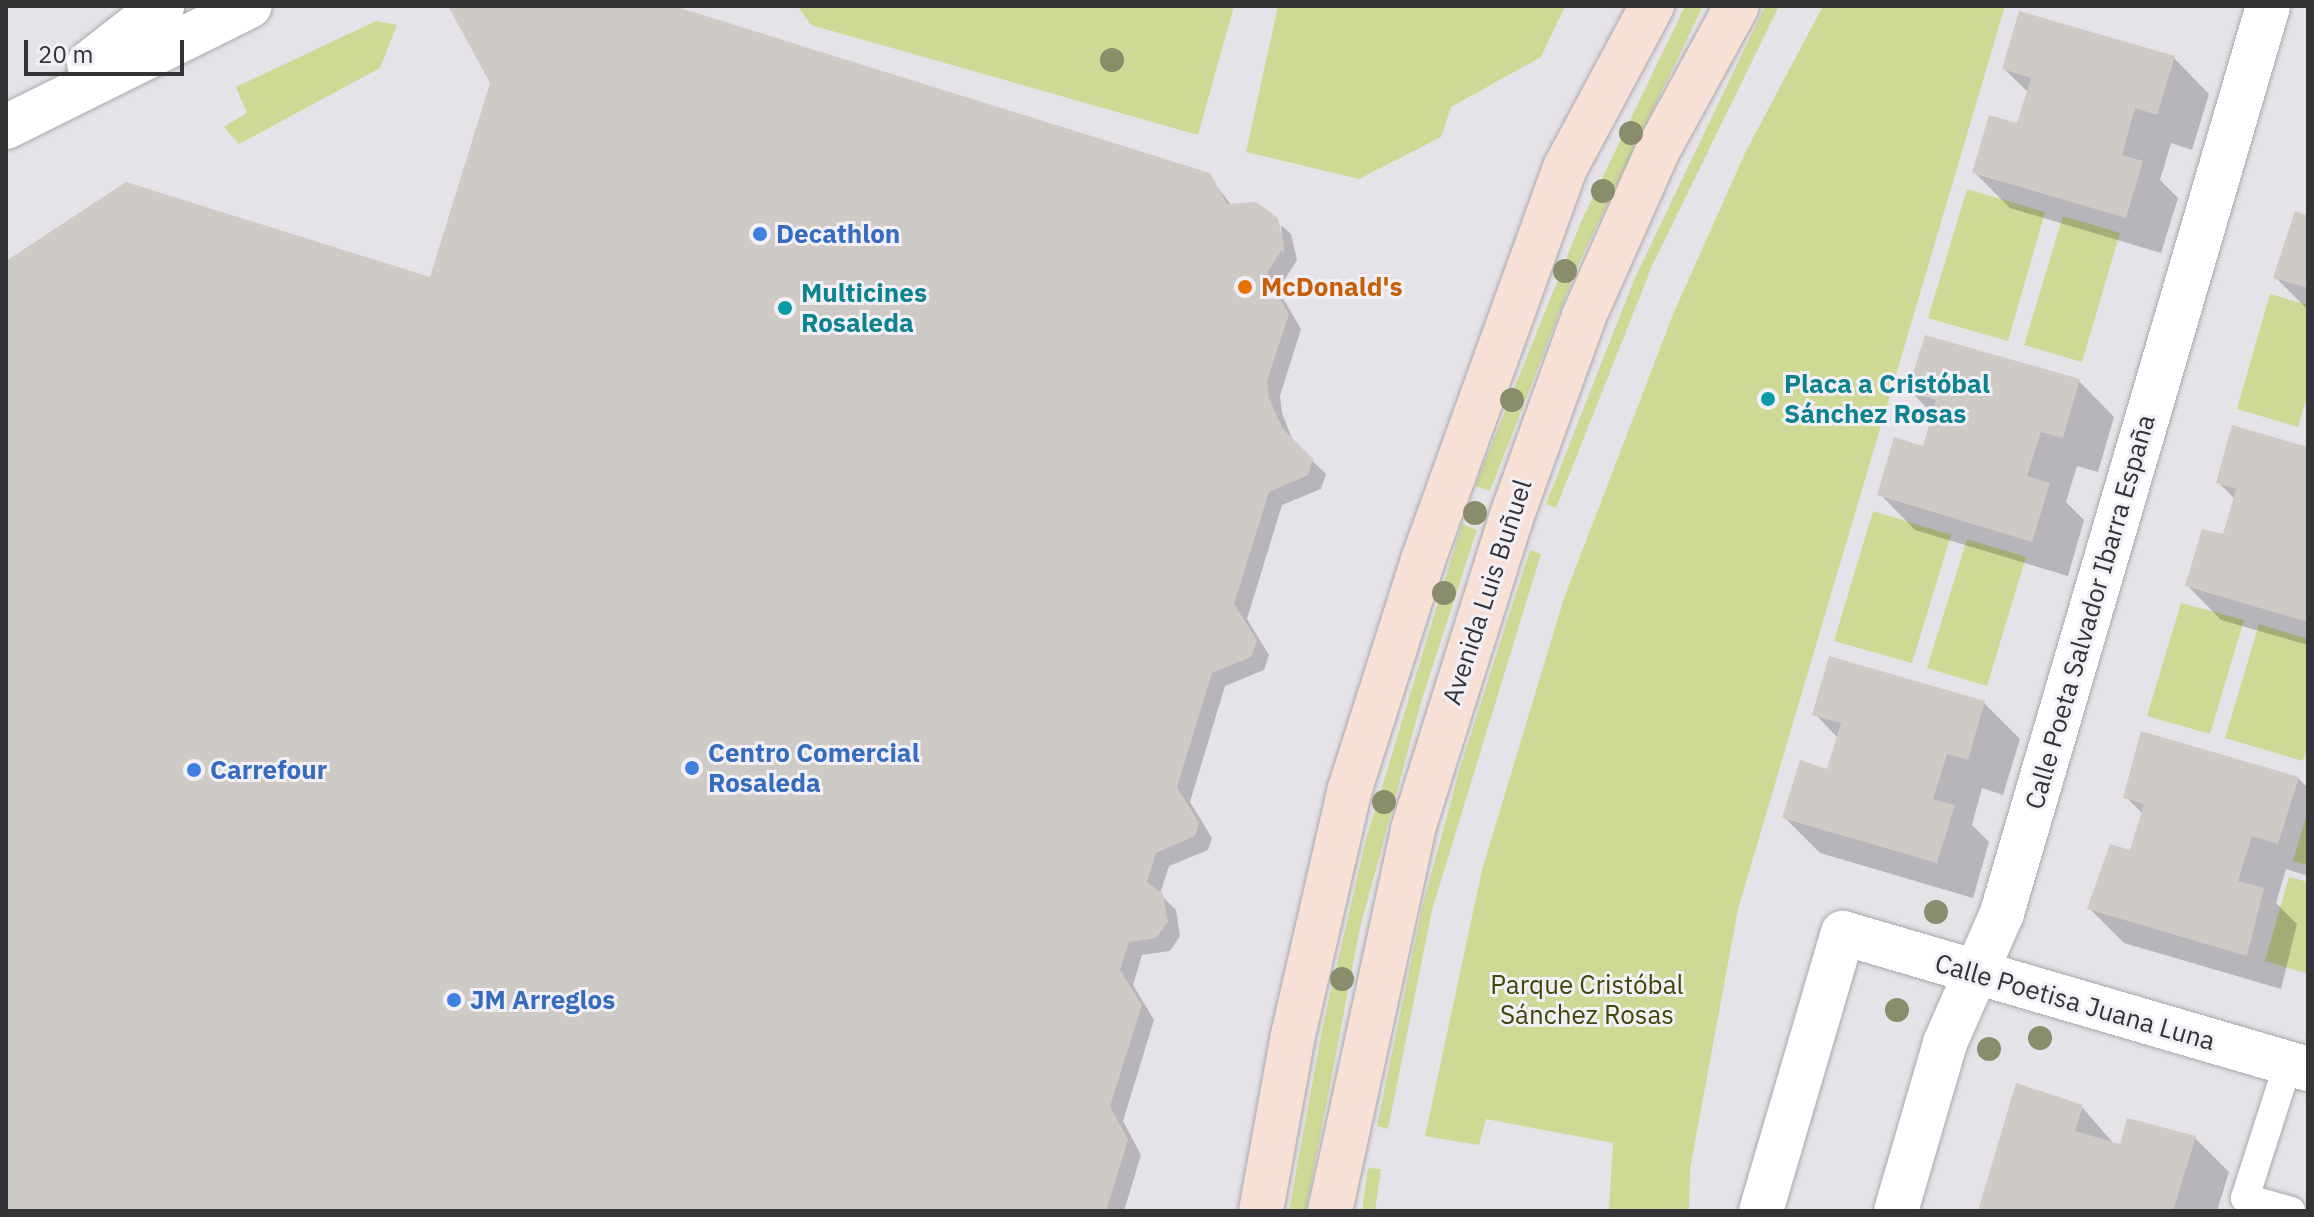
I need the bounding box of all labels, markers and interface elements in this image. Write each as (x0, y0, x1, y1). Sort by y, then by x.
scale bar (28, 24, 188, 74)
text: 20 m (38, 38, 93, 70)
place label: Decathlon (776, 218, 900, 250)
marker: Decathlon (751, 225, 769, 243)
place label: McDonald's (1261, 271, 1403, 303)
place label: Multicines Rosaleda (801, 277, 927, 338)
marker: McDonald's (1236, 278, 1254, 296)
marker: Multicines Rosaleda (776, 299, 794, 317)
place label: Placa a Cristóbal Sánchez Rosas (1784, 368, 1990, 430)
marker: Placa a Cristóbal Sánchez Rosas (1759, 390, 1777, 408)
street label: Calle Poeta Salvador Ibarra España (2019, 411, 2161, 813)
street label: Avenida Luis Buñuel (1436, 476, 1538, 708)
place label: Centro Comercial Rosaleda (708, 737, 920, 798)
place label: Carrefour (210, 754, 327, 786)
marker: Centro Comercial Rosaleda (683, 759, 701, 777)
marker: Carrefour (185, 761, 203, 779)
street label: Calle Poetisa Juana Luna (1931, 947, 2219, 1057)
park label: Parque Cristóbal Sánchez Rosas (1490, 969, 1684, 1030)
place label: JM Arreglos (470, 984, 615, 1016)
marker: JM Arreglos (445, 991, 463, 1009)

